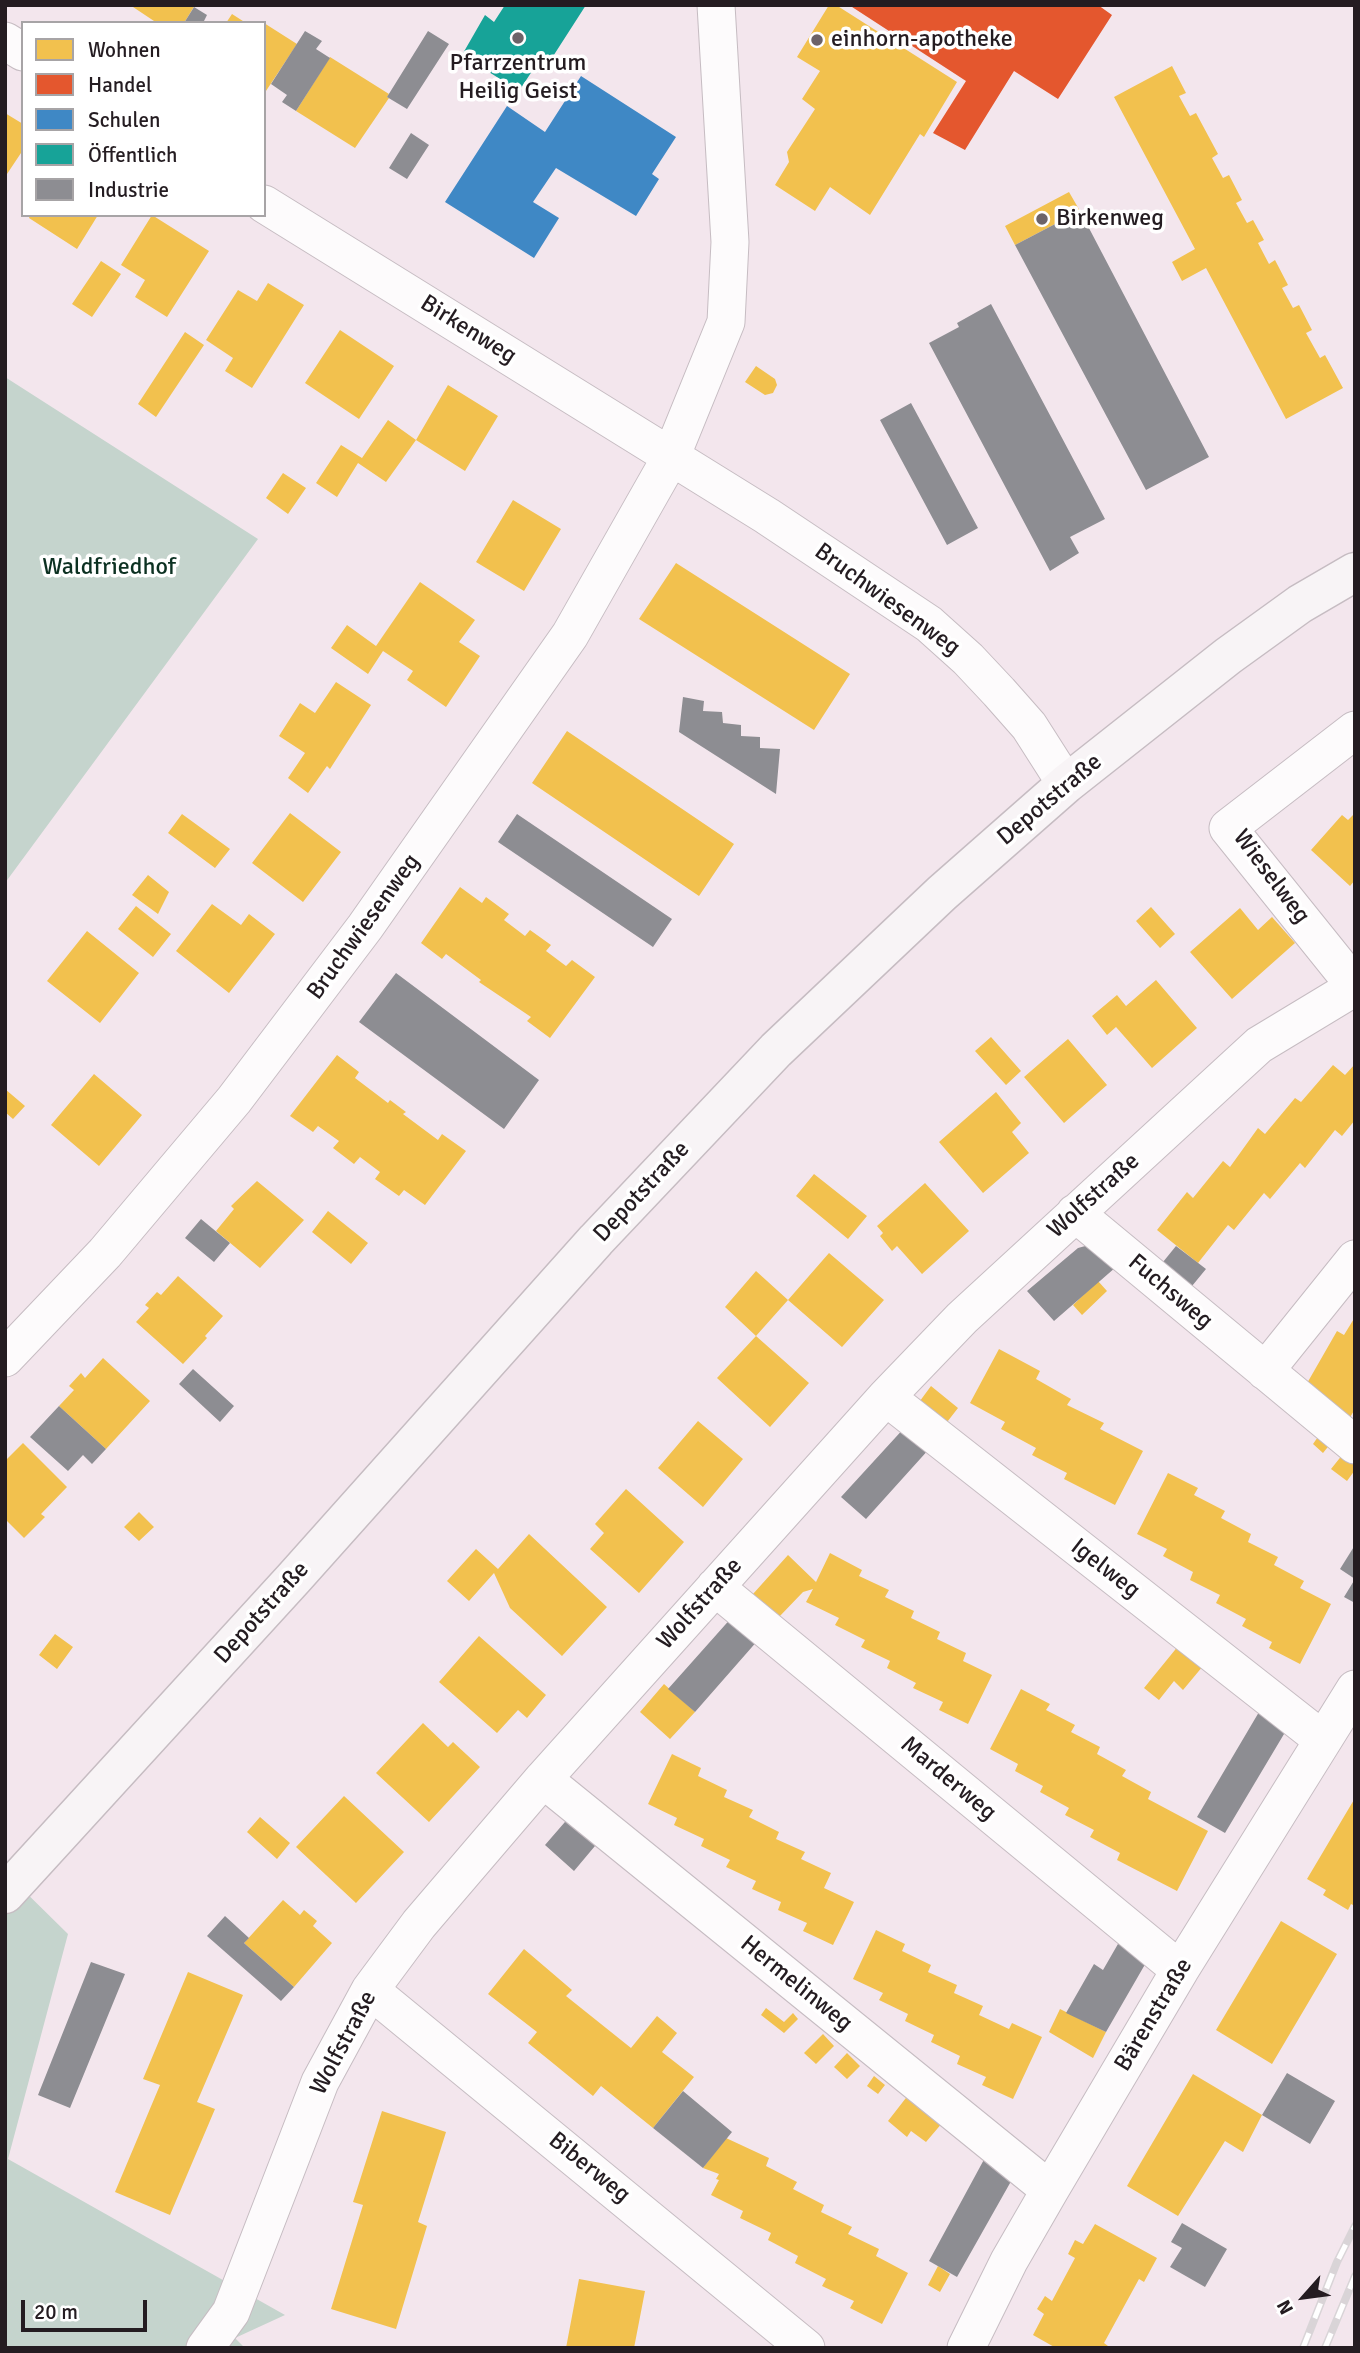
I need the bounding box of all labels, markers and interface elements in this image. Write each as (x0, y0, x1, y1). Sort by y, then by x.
legend (21, 21, 266, 217)
place label: einhorn-apotheke (831, 26, 1013, 54)
marker: Pfarrzentrum Heilig Geist (510, 30, 526, 46)
marker: einhorn-apotheke (809, 32, 825, 48)
text: Wohnen (88, 37, 161, 63)
place label: Pfarrzentrum Heilig Geist (450, 50, 586, 106)
text: Handel (88, 72, 152, 98)
text: Schulen (88, 107, 160, 133)
text: Öffentlich (88, 142, 178, 168)
text: Industrie (88, 177, 169, 203)
place label: Birkenweg (1056, 205, 1164, 233)
marker: Birkenweg (1034, 211, 1050, 227)
street label: Birkenweg (415, 289, 521, 371)
street label: Bruchwiesenweg (808, 537, 966, 663)
park label: Waldfriedhof (42, 554, 176, 582)
street label: Depotstraße (992, 748, 1108, 852)
street label: Wieselweg (1226, 824, 1316, 930)
street label: Bruchwiesenweg (301, 848, 427, 1006)
street label: Depotstraße (588, 1135, 696, 1249)
street label: Wolfstraße (1042, 1147, 1146, 1245)
street label: Fuchsweg (1122, 1248, 1218, 1336)
street label: Igelweg (1064, 1533, 1146, 1605)
street label: Wolfstraße (651, 1552, 749, 1656)
street label: Depotstraße (209, 1556, 315, 1670)
street label: Marderweg (894, 1731, 1002, 1827)
street label: Hermelinweg (734, 1930, 858, 2038)
street label: Bärenstraße (1109, 1953, 1199, 2077)
street label: Wolfstraße (305, 1986, 383, 2100)
street label: Biberweg (542, 2126, 636, 2210)
north arrow (1269, 2262, 1339, 2332)
scale bar (24, 2286, 150, 2330)
text: N (1272, 2295, 1299, 2318)
text: 20 m (34, 2299, 78, 2325)

